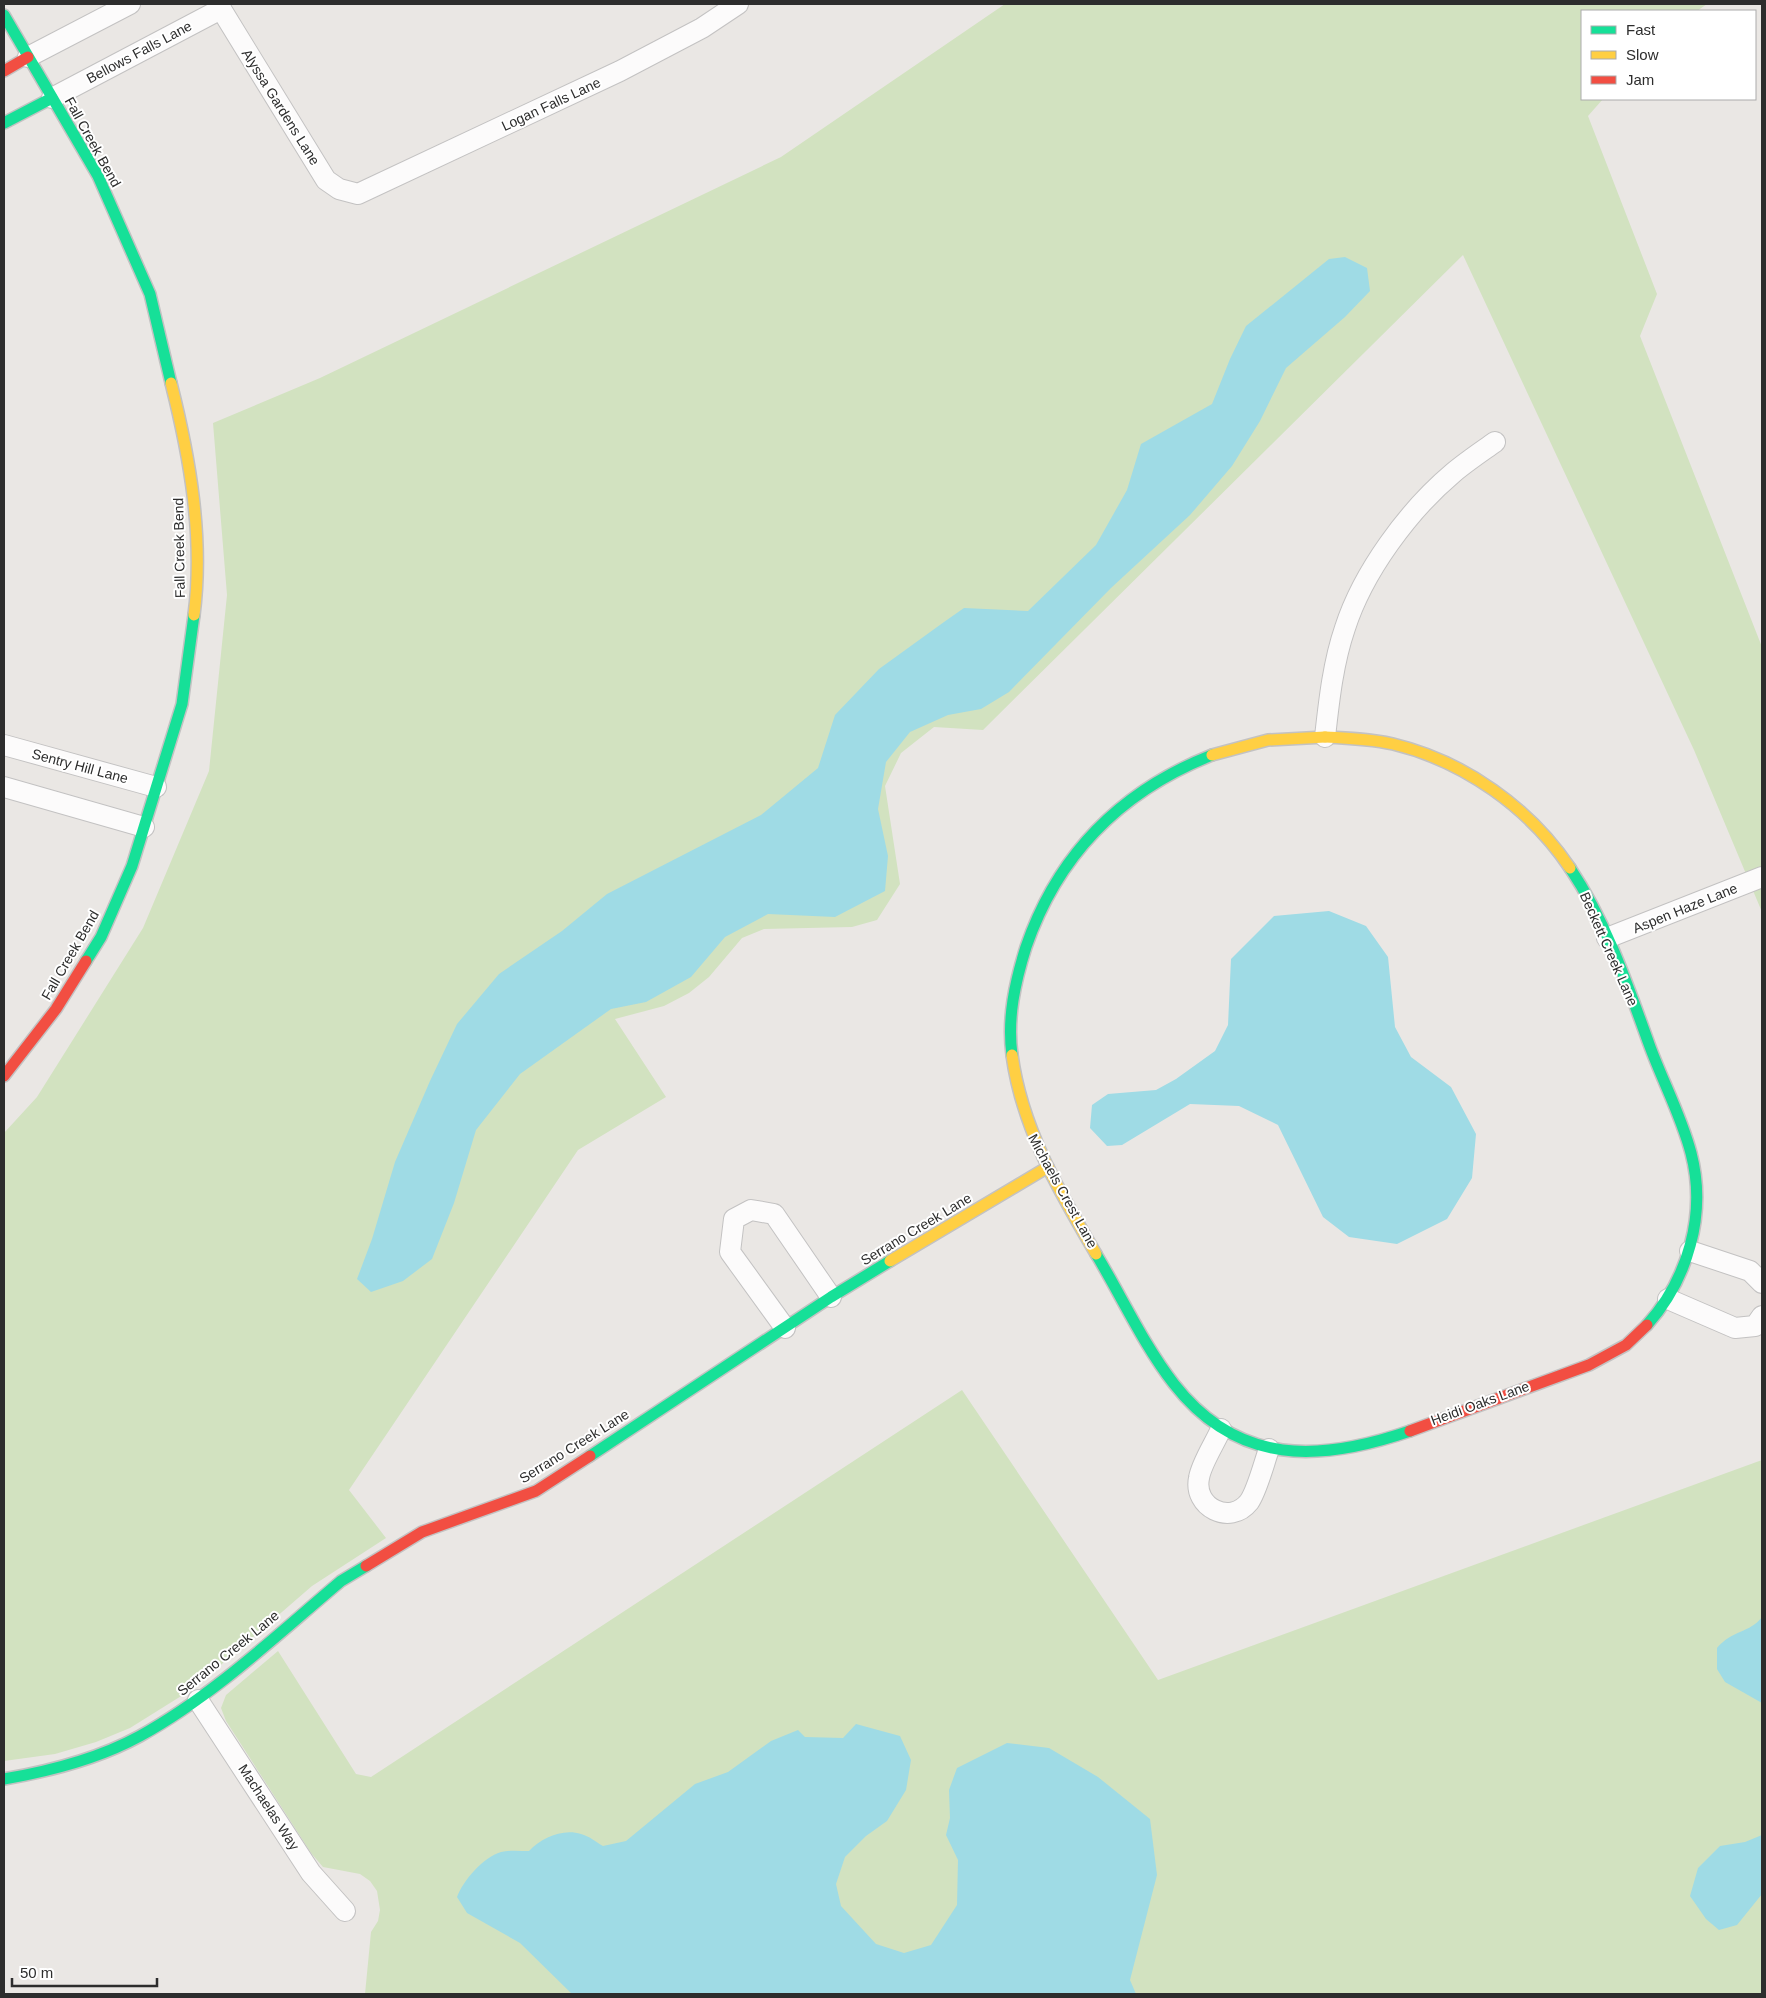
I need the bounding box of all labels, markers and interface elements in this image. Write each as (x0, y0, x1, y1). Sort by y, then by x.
legend (1581, 10, 1756, 100)
street label: Bellows Falls Lane (84, 17, 194, 86)
text: Fast (1626, 21, 1656, 38)
street label: Alyssa Gardens Lane (239, 46, 323, 168)
text: Slow (1626, 46, 1659, 63)
text: Jam (1626, 71, 1654, 88)
street label: Logan Falls Lane (499, 74, 603, 134)
street label: Fall Creek Bend (62, 94, 124, 190)
street label: Fall Creek Bend (170, 498, 188, 598)
street label: Sentry Hill Lane (30, 745, 130, 787)
street label: Aspen Haze Lane (1630, 880, 1740, 936)
street label: Beckett Creek Lane (1577, 890, 1641, 1009)
street label: Fall Creek Bend (38, 908, 102, 1002)
street label: Michaels Crest Lane (1025, 1131, 1101, 1251)
street label: Serrano Creek Lane (858, 1190, 974, 1268)
street label: Heidi Oaks Lane (1429, 1378, 1532, 1428)
street label: Serrano Creek Lane (516, 1406, 632, 1486)
street label: Serrano Creek Lane (174, 1607, 282, 1699)
street label: Machaelas Way (235, 1761, 303, 1853)
scale bar (12, 1956, 158, 1988)
text: 50 m (20, 1964, 53, 1981)

